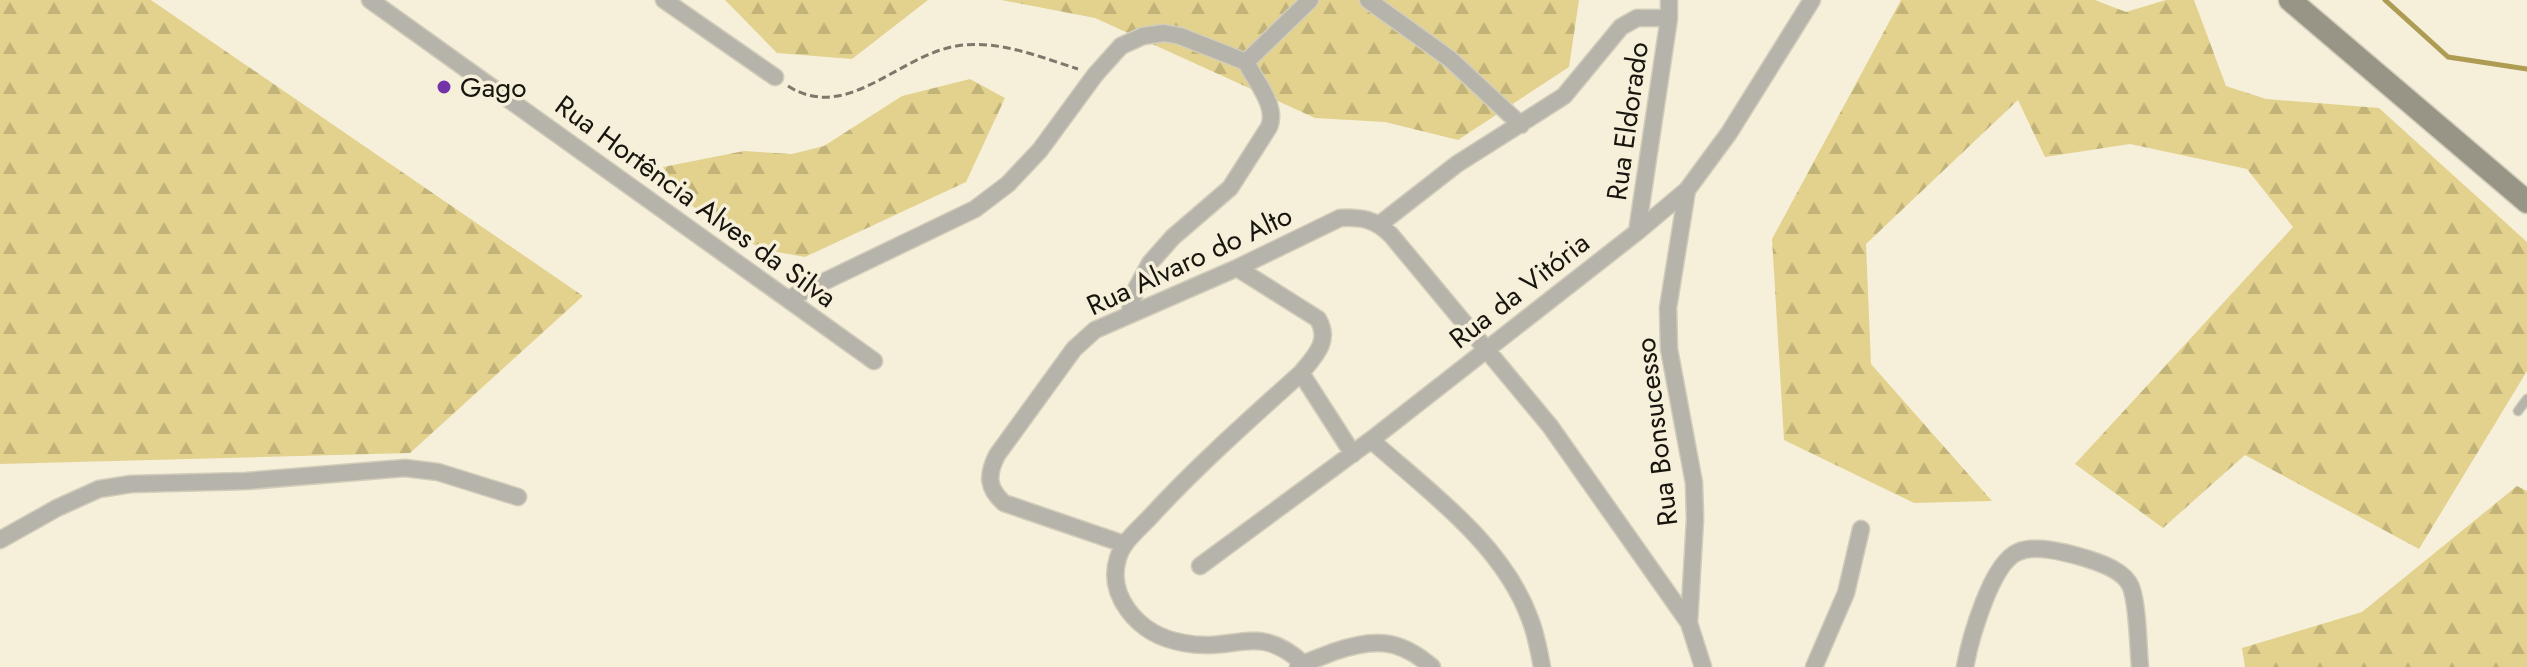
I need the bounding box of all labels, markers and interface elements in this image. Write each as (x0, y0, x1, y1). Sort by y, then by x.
street label: Rua Eldorado (1596, 39, 1659, 203)
place label: Gago (460, 67, 526, 108)
marker: Gago (435, 78, 453, 96)
street label: Rua Hortência Alves da Silva (546, 85, 845, 318)
street label: Rua Alvaro do Alto (1080, 195, 1299, 326)
street label: Rua da Vitória (1440, 222, 1598, 358)
street label: Rua Bonsucesso (1625, 335, 1688, 528)

